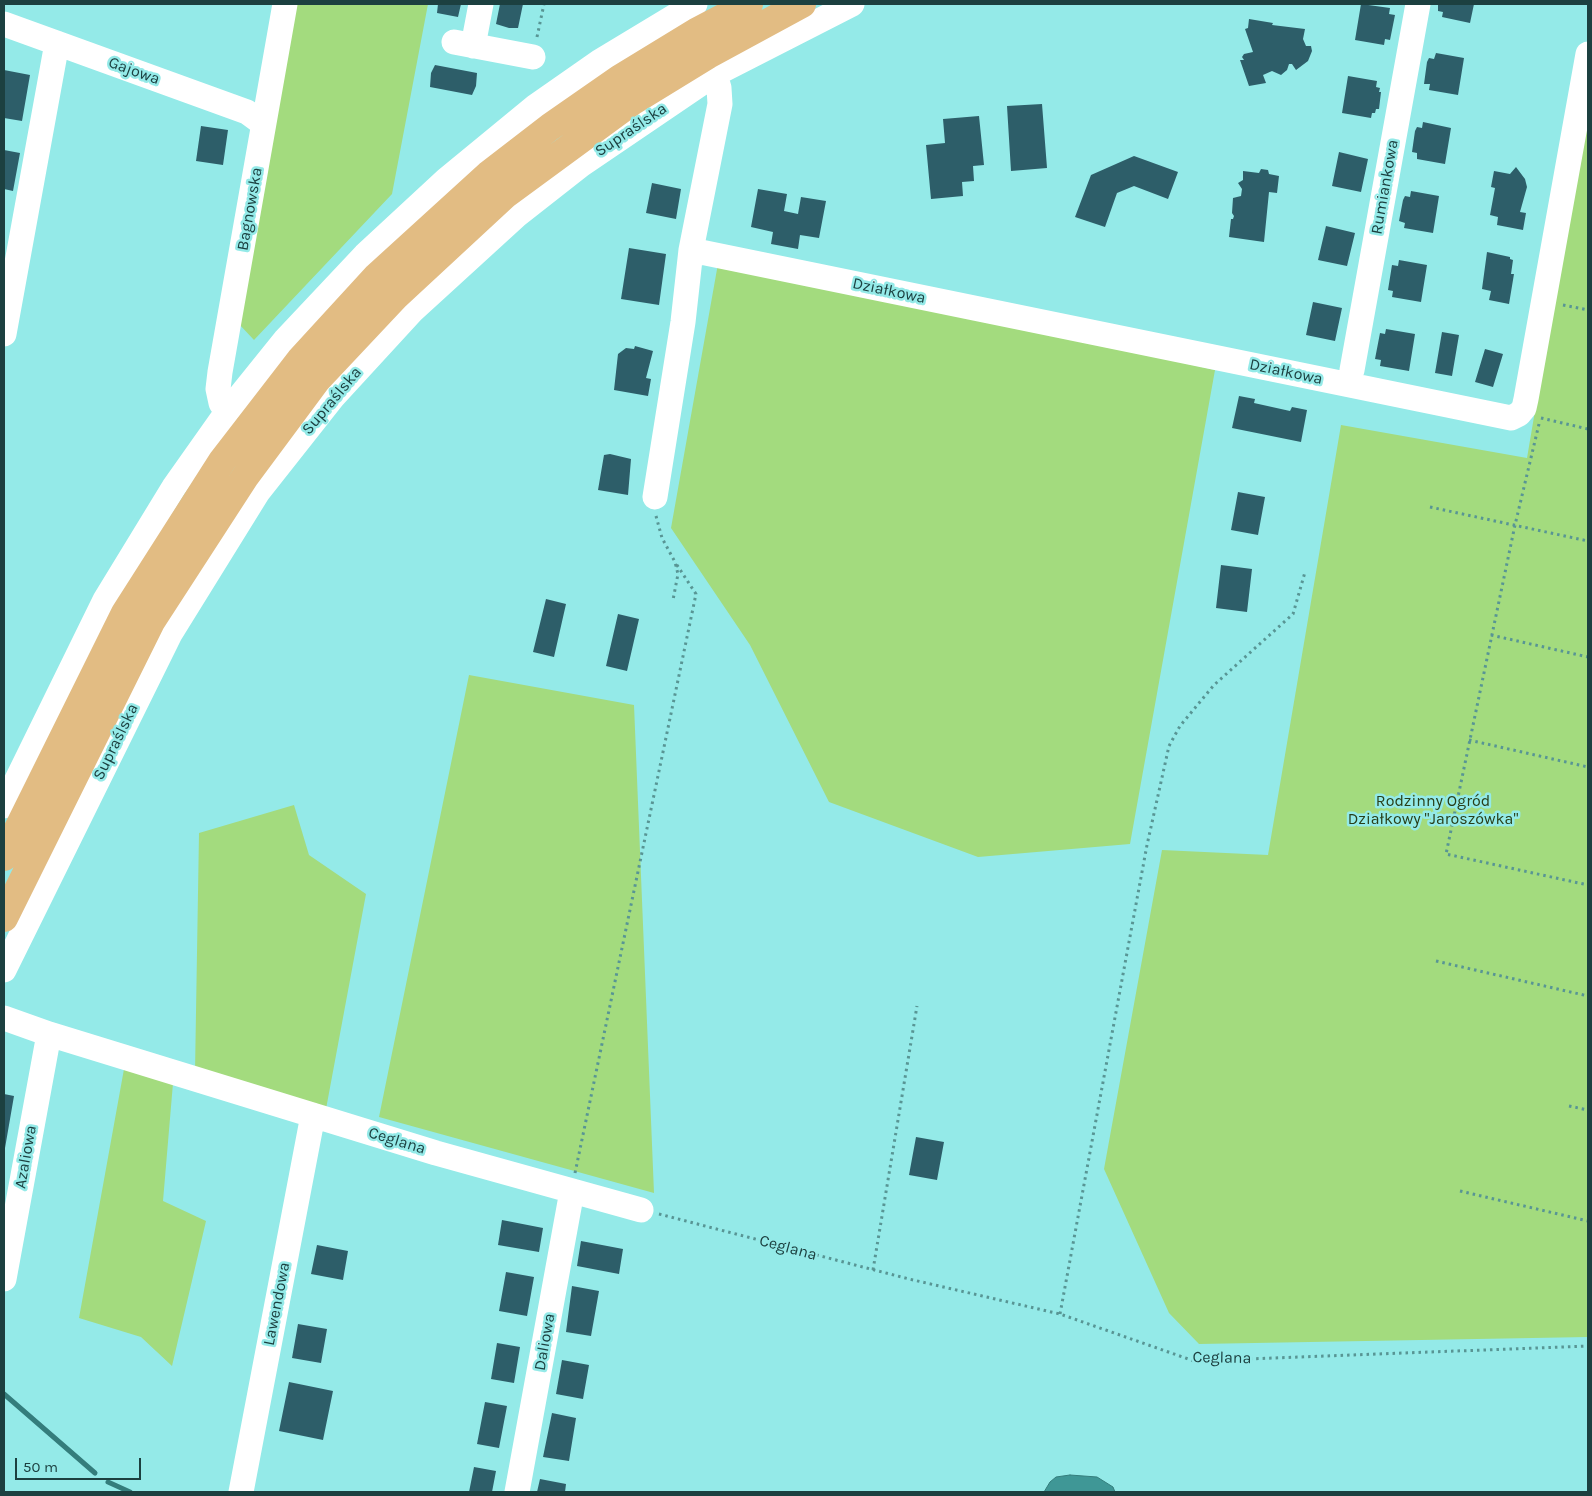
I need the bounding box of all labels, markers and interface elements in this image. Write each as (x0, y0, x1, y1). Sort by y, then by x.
street label: Gajowa (106, 53, 162, 89)
street label: Supraślska (591, 99, 671, 161)
street label: Rumiankowa (1367, 138, 1403, 236)
street label: Bagnowska (233, 166, 267, 252)
street label: Działkowa (851, 274, 927, 308)
street label: Działkowa (1248, 355, 1324, 389)
street label: Supraślska (298, 363, 366, 439)
street label: Supraślska (89, 701, 143, 783)
park label: Rodzinny Ogród Działkowy "Jaroszówka" (1348, 791, 1518, 829)
street label: Ceglana (366, 1123, 428, 1159)
street label: Azaliowa (11, 1124, 41, 1190)
street label: Ceglana (757, 1231, 819, 1265)
street label: Lawendowa (260, 1261, 294, 1347)
street label: Daliowa (531, 1312, 559, 1372)
street label: Ceglana (1192, 1348, 1252, 1368)
scale bar (18, 1448, 144, 1480)
text: 50 m (23, 1458, 58, 1476)

